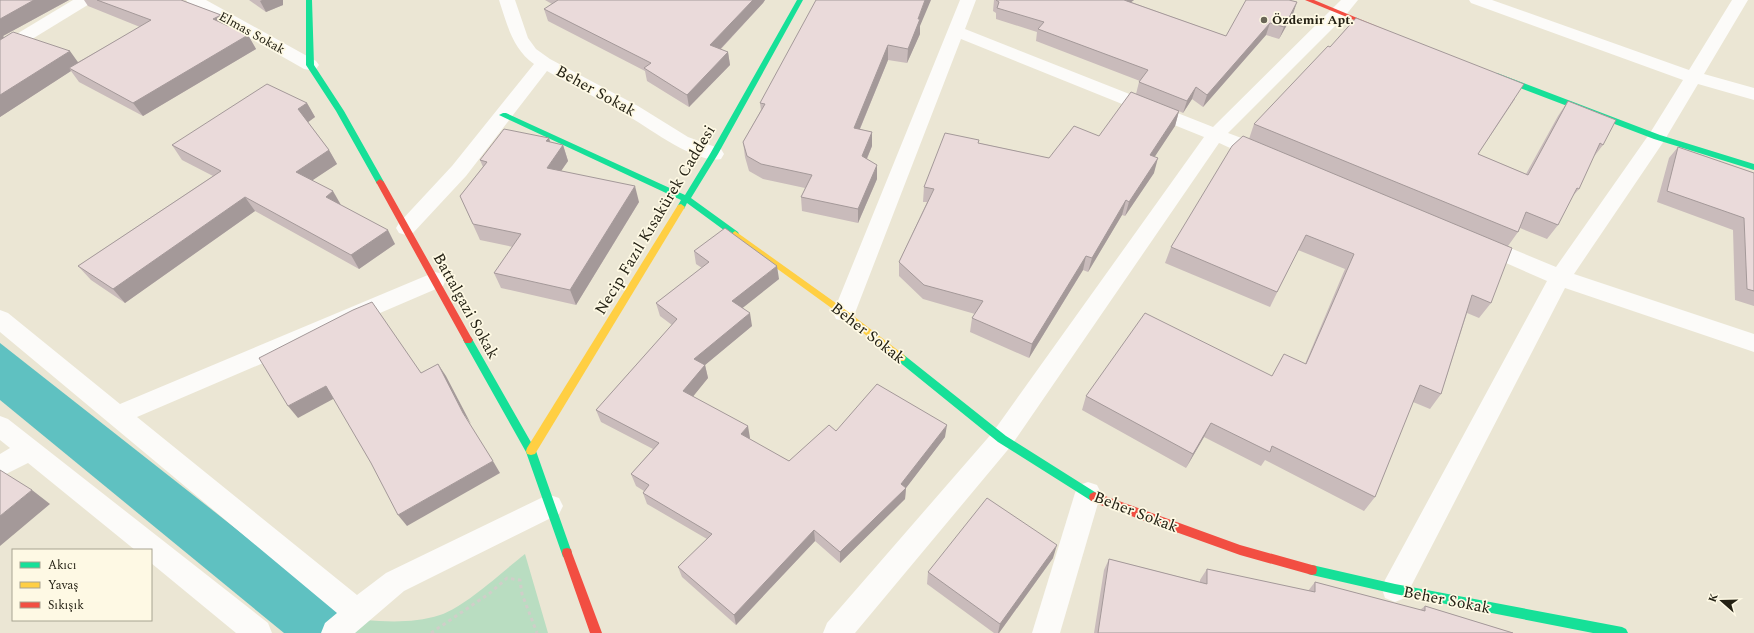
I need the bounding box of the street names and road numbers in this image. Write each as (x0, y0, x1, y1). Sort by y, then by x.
street label: Elmas Sokak (215, 6, 289, 60)
street label: Beher Sokak (551, 59, 641, 123)
street label: Necip Fazıl Kısakürek Caddesi (589, 121, 721, 319)
street label: Battalgazi Sokak (427, 249, 505, 363)
street label: Beher Sokak (826, 296, 910, 370)
street label: Beher Sokak (1090, 485, 1182, 539)
street label: Beher Sokak (1401, 580, 1493, 620)

